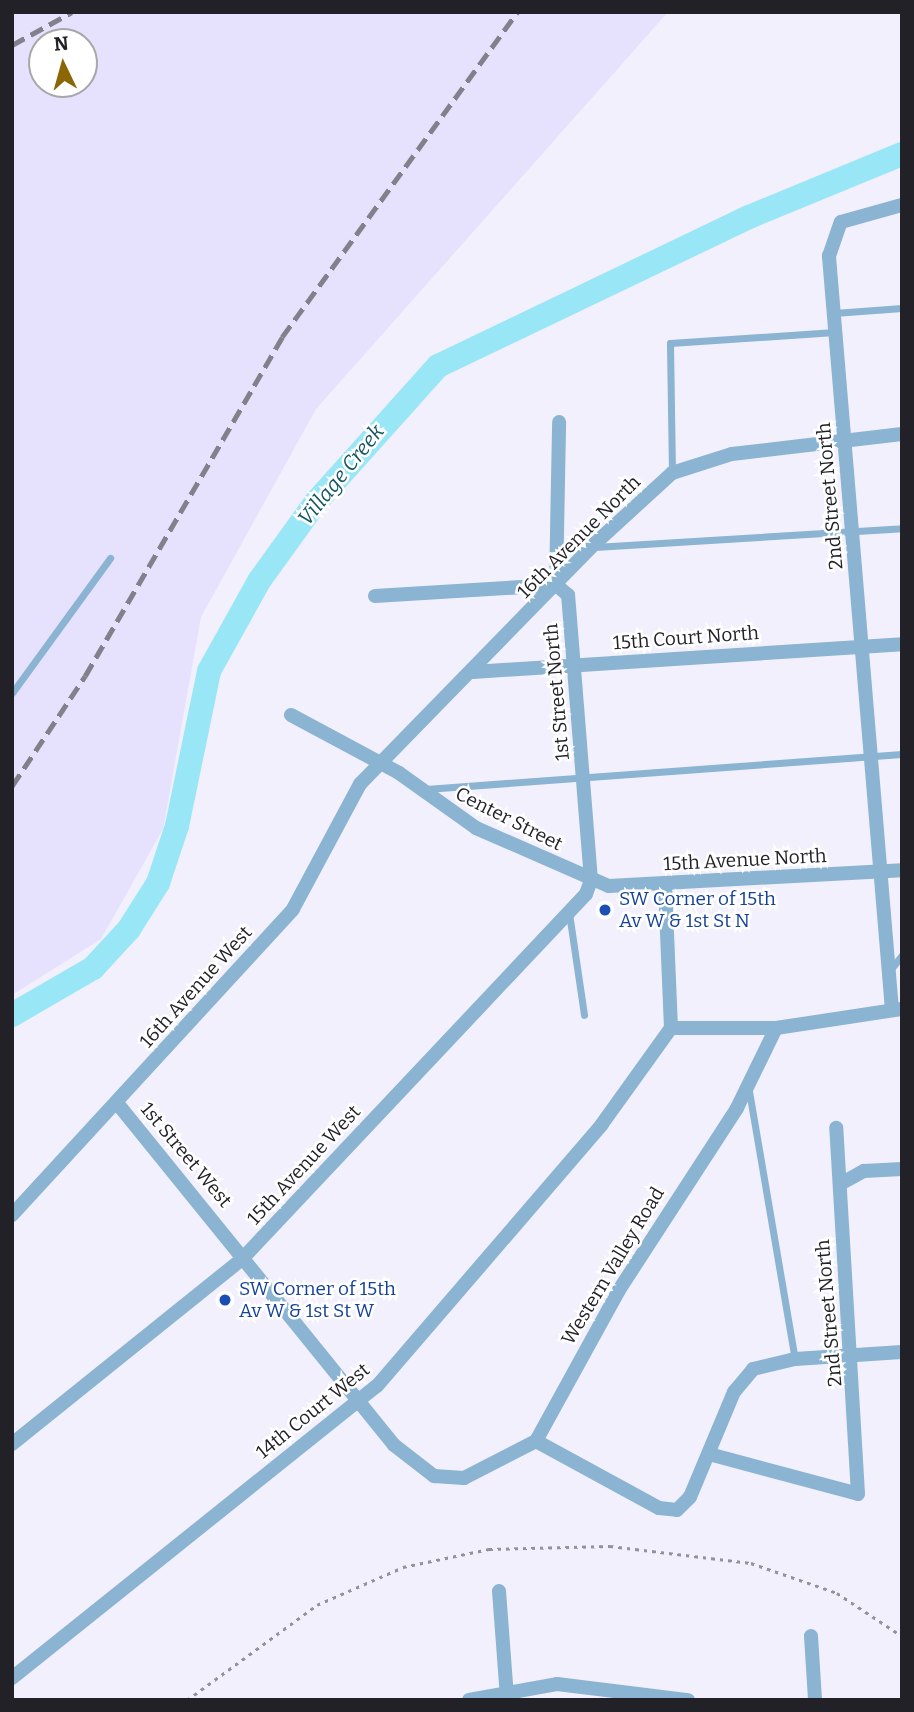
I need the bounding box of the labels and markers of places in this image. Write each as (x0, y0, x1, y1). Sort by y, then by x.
place label: SW Corner of 15th Av W & 1st St N (619, 888, 776, 932)
marker: SW Corner of 15th Av W & 1st St N (597, 902, 613, 918)
place label: SW Corner of 15th Av W & 1st St W (239, 1278, 396, 1322)
marker: SW Corner of 15th Av W & 1st St W (217, 1292, 233, 1308)

